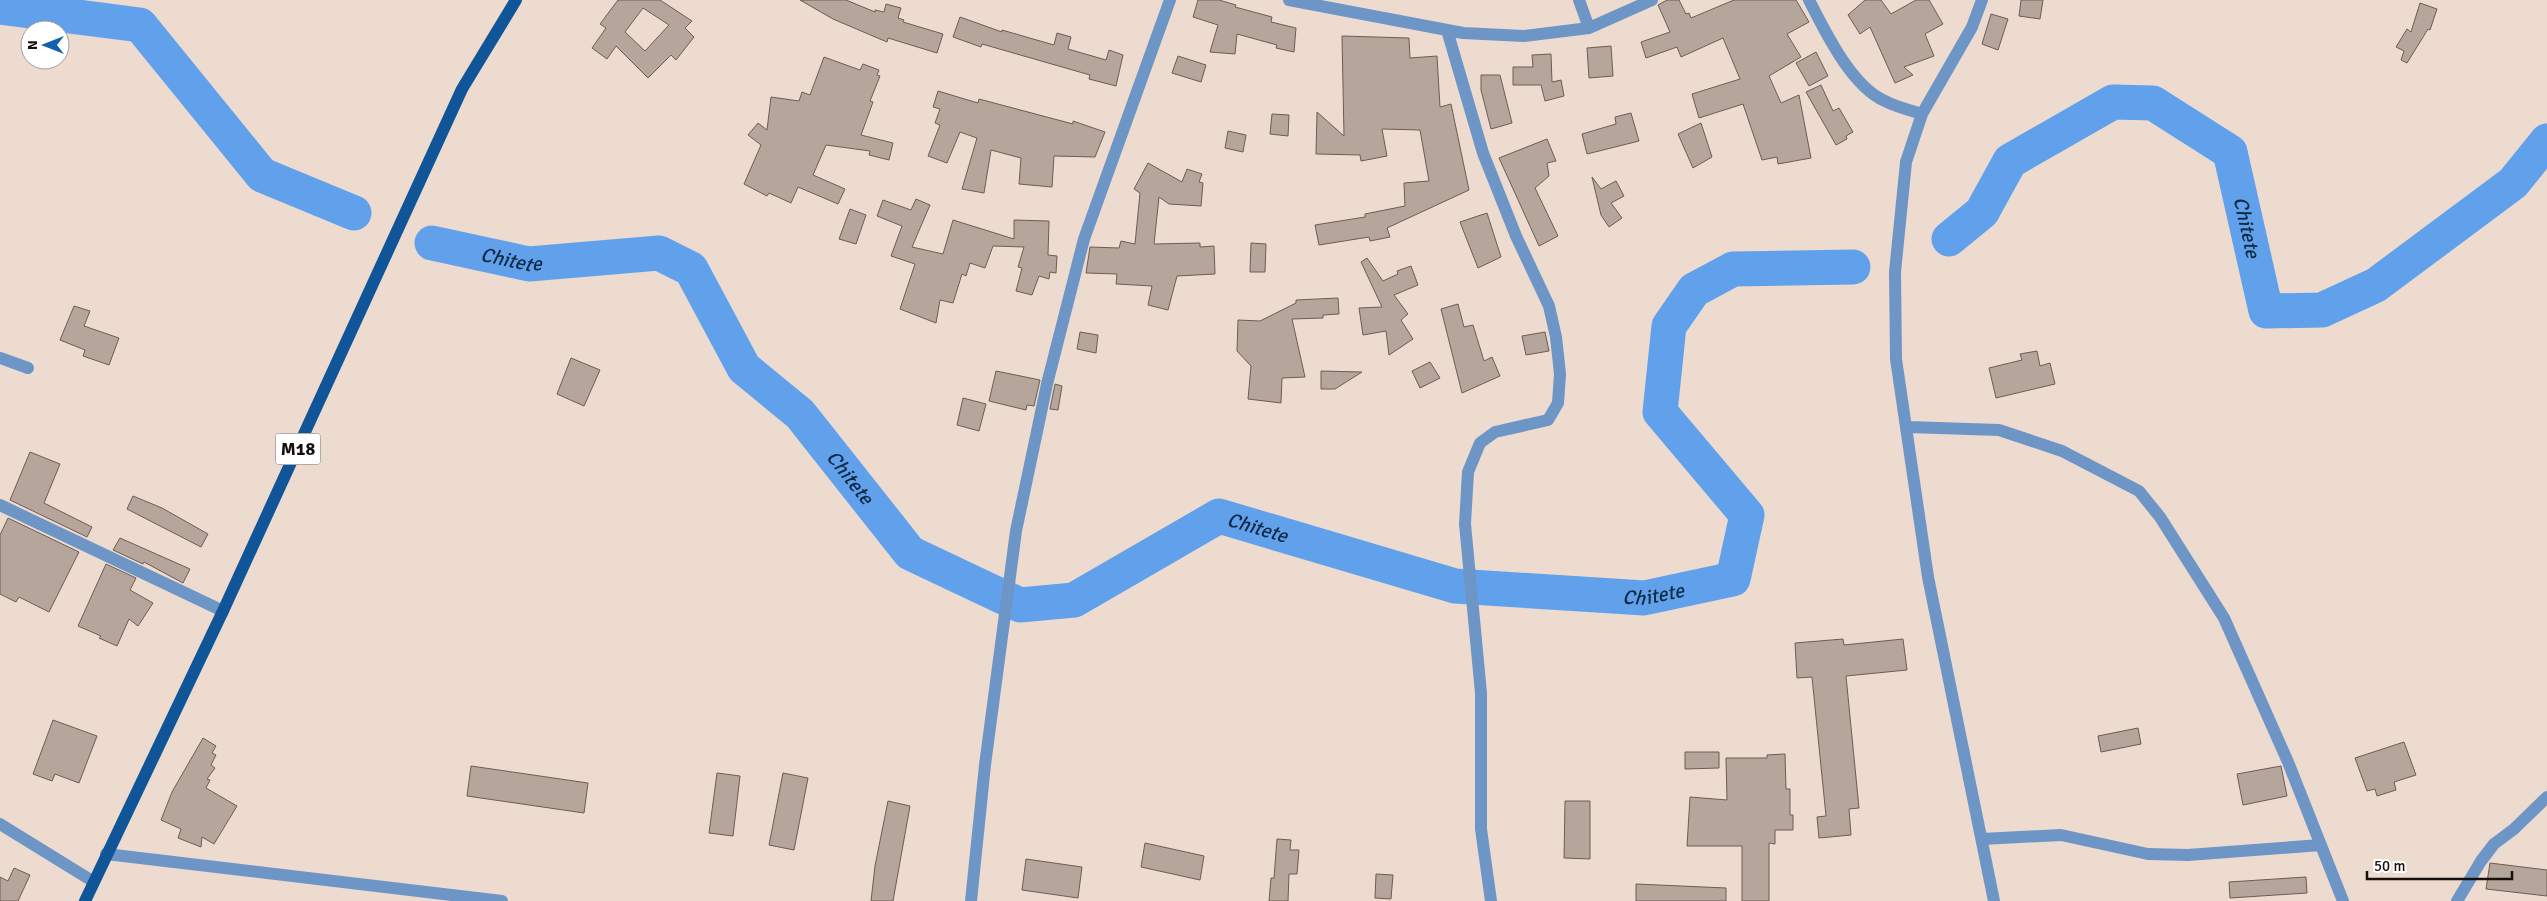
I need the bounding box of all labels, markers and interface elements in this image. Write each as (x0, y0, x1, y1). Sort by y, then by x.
north arrow (20, 20, 70, 70)
text: N (24, 40, 41, 50)
water label: Chitete (2228, 194, 2266, 261)
water label: Chitete (478, 241, 544, 277)
road number: M18 (276, 434, 320, 464)
water label: Chitete (821, 445, 880, 510)
water label: Chitete (1224, 507, 1292, 548)
water label: Chitete (1622, 577, 1687, 611)
scale bar (2367, 848, 2512, 880)
text: 50 m (2374, 857, 2405, 875)

